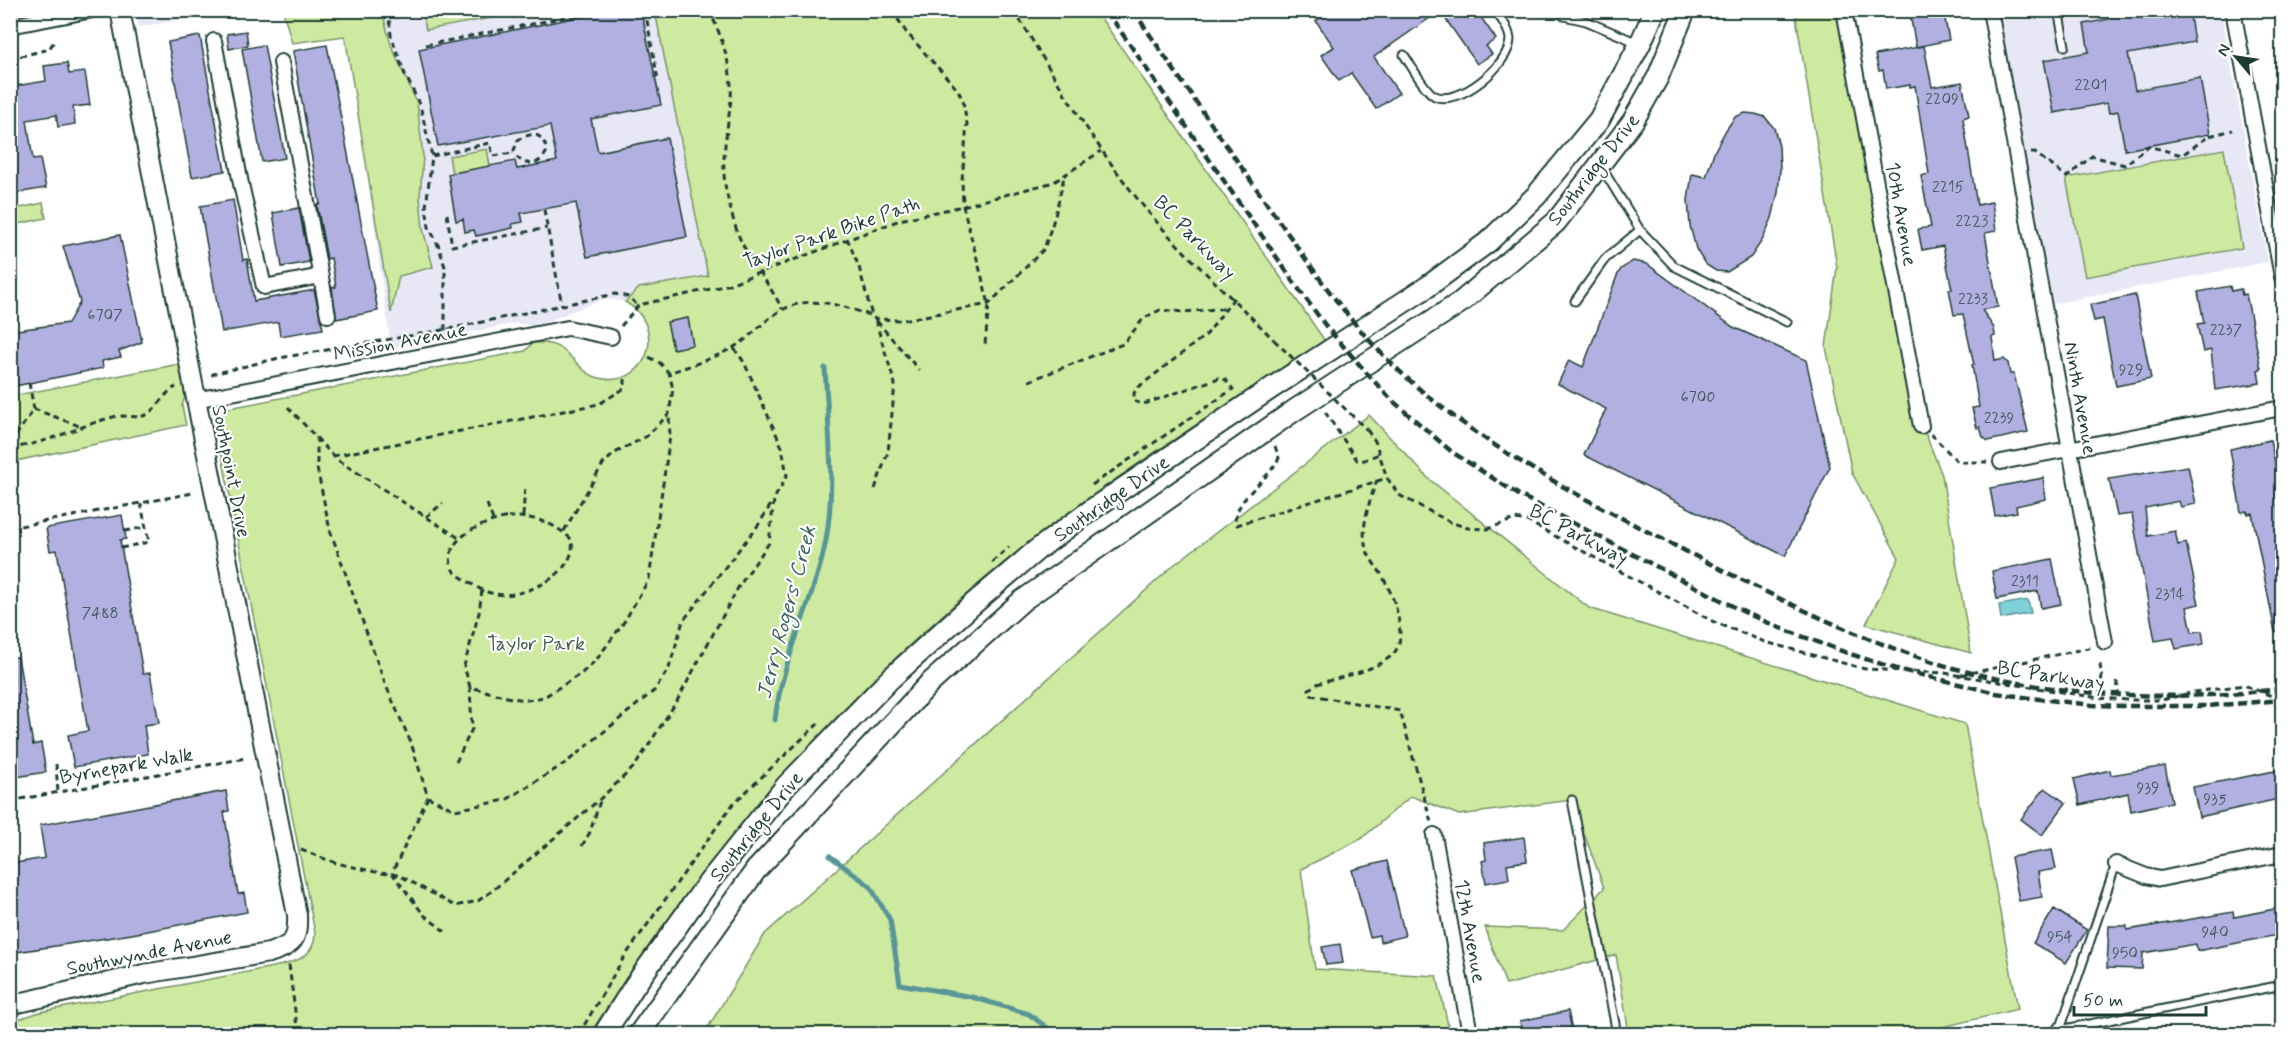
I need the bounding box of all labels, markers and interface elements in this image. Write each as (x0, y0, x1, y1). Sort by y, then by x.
north arrow (2206, 27, 2266, 87)
text: N (2212, 41, 2236, 60)
house number: 2201 (2074, 75, 2108, 96)
house number: 2209 (1925, 89, 1959, 110)
street label: Southridge Drive (1542, 108, 1647, 232)
street label: 10th Avenue (1878, 160, 1923, 269)
house number: 2215 (1932, 177, 1964, 198)
street label: Taylor Park Bike Path (739, 190, 924, 276)
street label: BC Parkway (1147, 190, 1241, 286)
house number: 2223 (1955, 211, 1989, 232)
house number: 2233 (1958, 289, 1988, 310)
house number: 6707 (87, 305, 123, 326)
street label: Mission Avenue (331, 316, 470, 369)
house number: 2237 (2210, 320, 2243, 341)
street label: Ninth Avenue (2056, 340, 2103, 457)
house number: 929 (2119, 360, 2143, 381)
house number: 6700 (1681, 387, 1715, 408)
street label: Southpoint Drive (204, 403, 257, 540)
house number: 2239 (1984, 408, 2014, 429)
street label: Southridge Drive (1049, 449, 1176, 550)
street label: BC Parkway (1524, 498, 1632, 573)
water label: Jerry Rogers' Creek (750, 523, 825, 702)
house number: 2311 (2011, 571, 2039, 592)
house number: 2314 (2155, 584, 2185, 605)
house number: 7488 (81, 603, 119, 624)
park label: Taylor Park (487, 631, 585, 658)
street label: BC Parkway (1995, 655, 2106, 698)
street label: Byrnepark Walk (57, 741, 195, 792)
street label: Southridge Drive (704, 766, 811, 889)
house number: 939 (2136, 778, 2160, 799)
house number: 935 (2203, 789, 2227, 810)
street label: 12th Avenue (1447, 877, 1492, 985)
house number: 940 (2201, 922, 2229, 943)
street label: Southwynde Avenue (64, 924, 234, 983)
house number: 954 (2047, 927, 2073, 948)
house number: 950 (2112, 943, 2138, 964)
scale bar (2074, 979, 2206, 1017)
text: 50 m (2083, 989, 2123, 1013)

